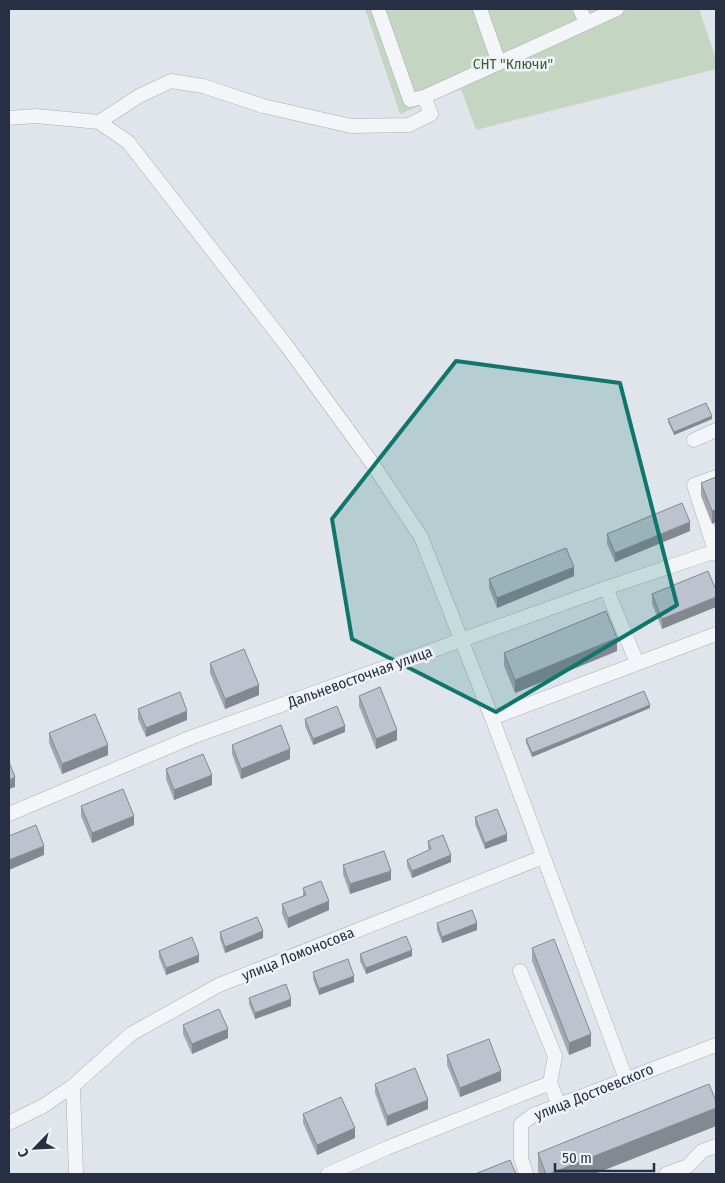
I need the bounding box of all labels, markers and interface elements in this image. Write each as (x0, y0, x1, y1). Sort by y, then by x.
park label: СНТ "Ключи" (473, 55, 553, 73)
street label: Дальневосточная улица (284, 642, 435, 712)
street label: улица Ломоносова (239, 923, 357, 985)
street label: улица Достоевского (532, 1060, 656, 1124)
north arrow (10, 1123, 60, 1173)
scale bar (555, 1140, 654, 1172)
text: С (14, 1146, 33, 1160)
text: 50 m (562, 1149, 592, 1167)

